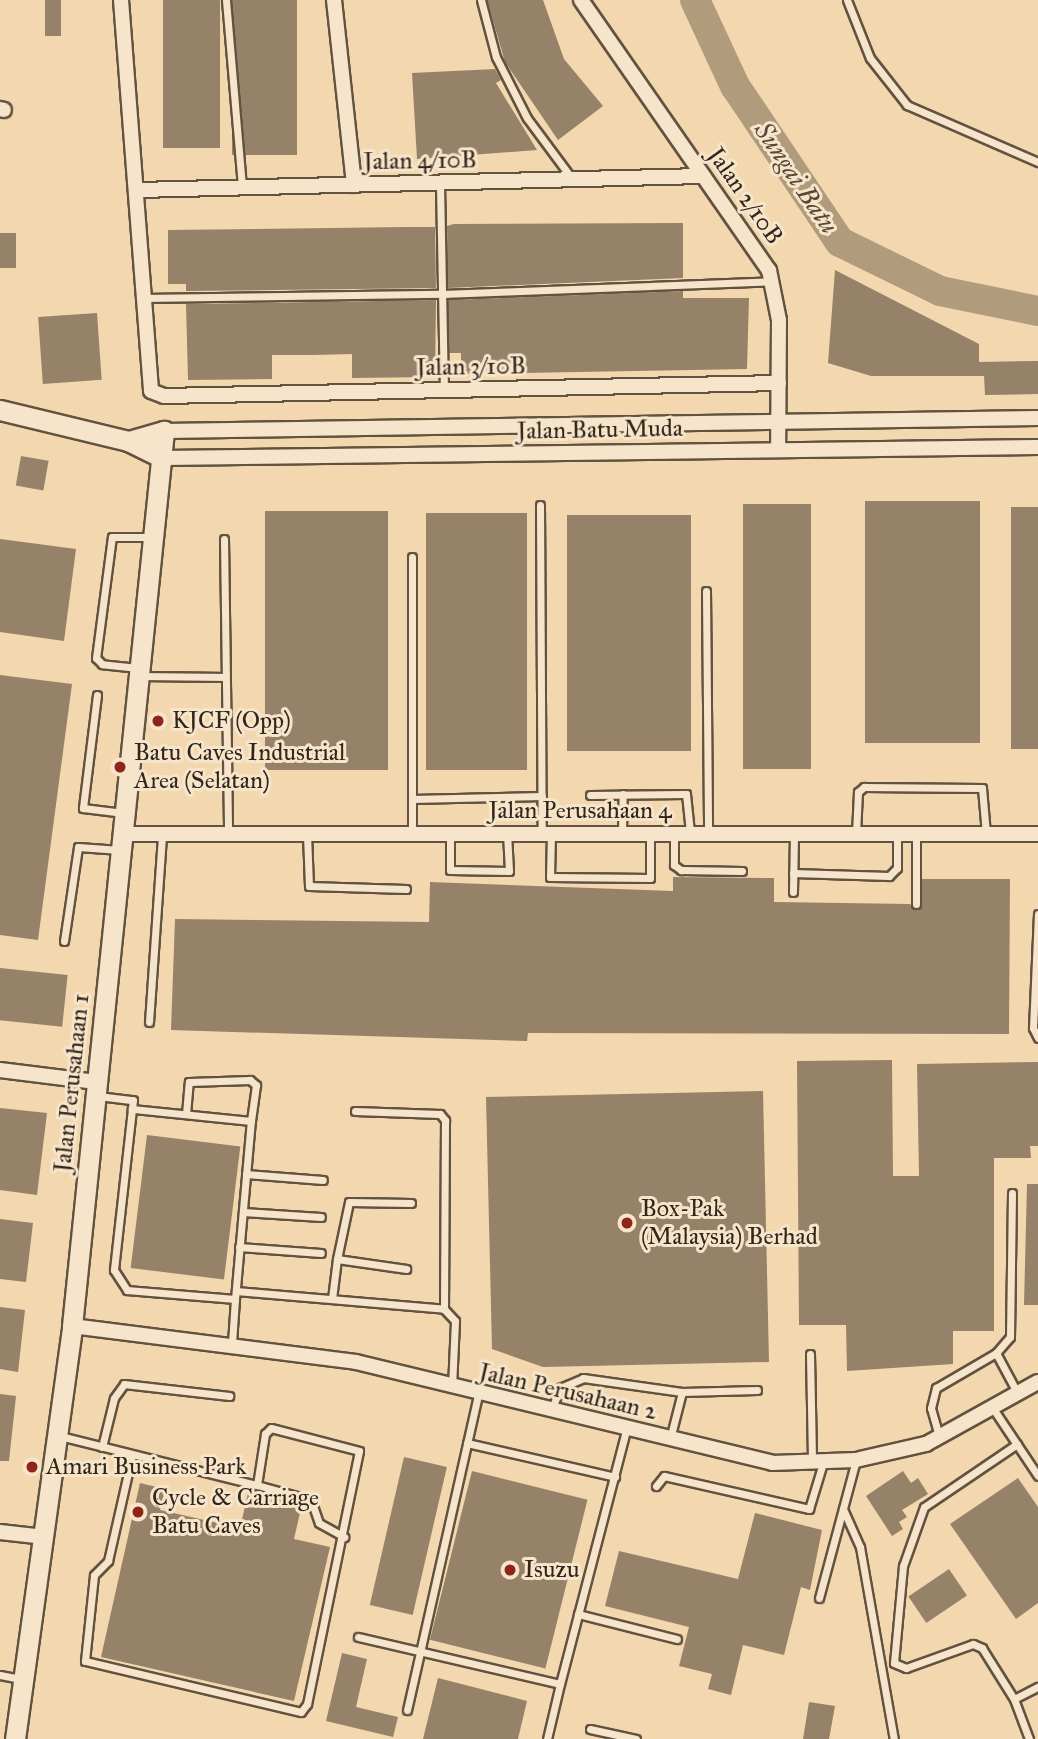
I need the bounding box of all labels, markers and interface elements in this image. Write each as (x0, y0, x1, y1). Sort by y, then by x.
water label: Sungai Batu (747, 116, 845, 240)
street label: Jalan 2/10B (701, 142, 789, 250)
street label: Jalan 4/10B (363, 146, 477, 176)
street label: Jalan 3/10B (416, 352, 526, 382)
street label: Jalan Batu Muda (517, 414, 683, 446)
place label: KJCF (Opp) (172, 707, 291, 735)
marker: KJCF (Opp) (150, 713, 166, 729)
place label: Batu Caves Industrial Area (Selatan) (134, 739, 345, 795)
marker: Batu Caves Industrial Area (Selatan) (112, 759, 128, 775)
street label: Jalan Perusahaan 4 (488, 797, 672, 825)
street label: Jalan Perusahaan 1 (48, 992, 96, 1174)
place label: Box-Pak (Malaysia) Berhad (641, 1195, 818, 1251)
marker: Box-Pak (Malaysia) Berhad (619, 1215, 635, 1231)
street label: Jalan Perusahaan 2 (476, 1358, 660, 1426)
place label: Amari Business Park (46, 1453, 246, 1481)
marker: Amari Business Park (24, 1459, 40, 1475)
place label: Cycle & Carriage Batu Caves (152, 1484, 319, 1540)
marker: Cycle & Carriage Batu Caves (130, 1504, 146, 1520)
place label: Isuzu (524, 1556, 579, 1584)
marker: Isuzu (502, 1562, 518, 1578)

